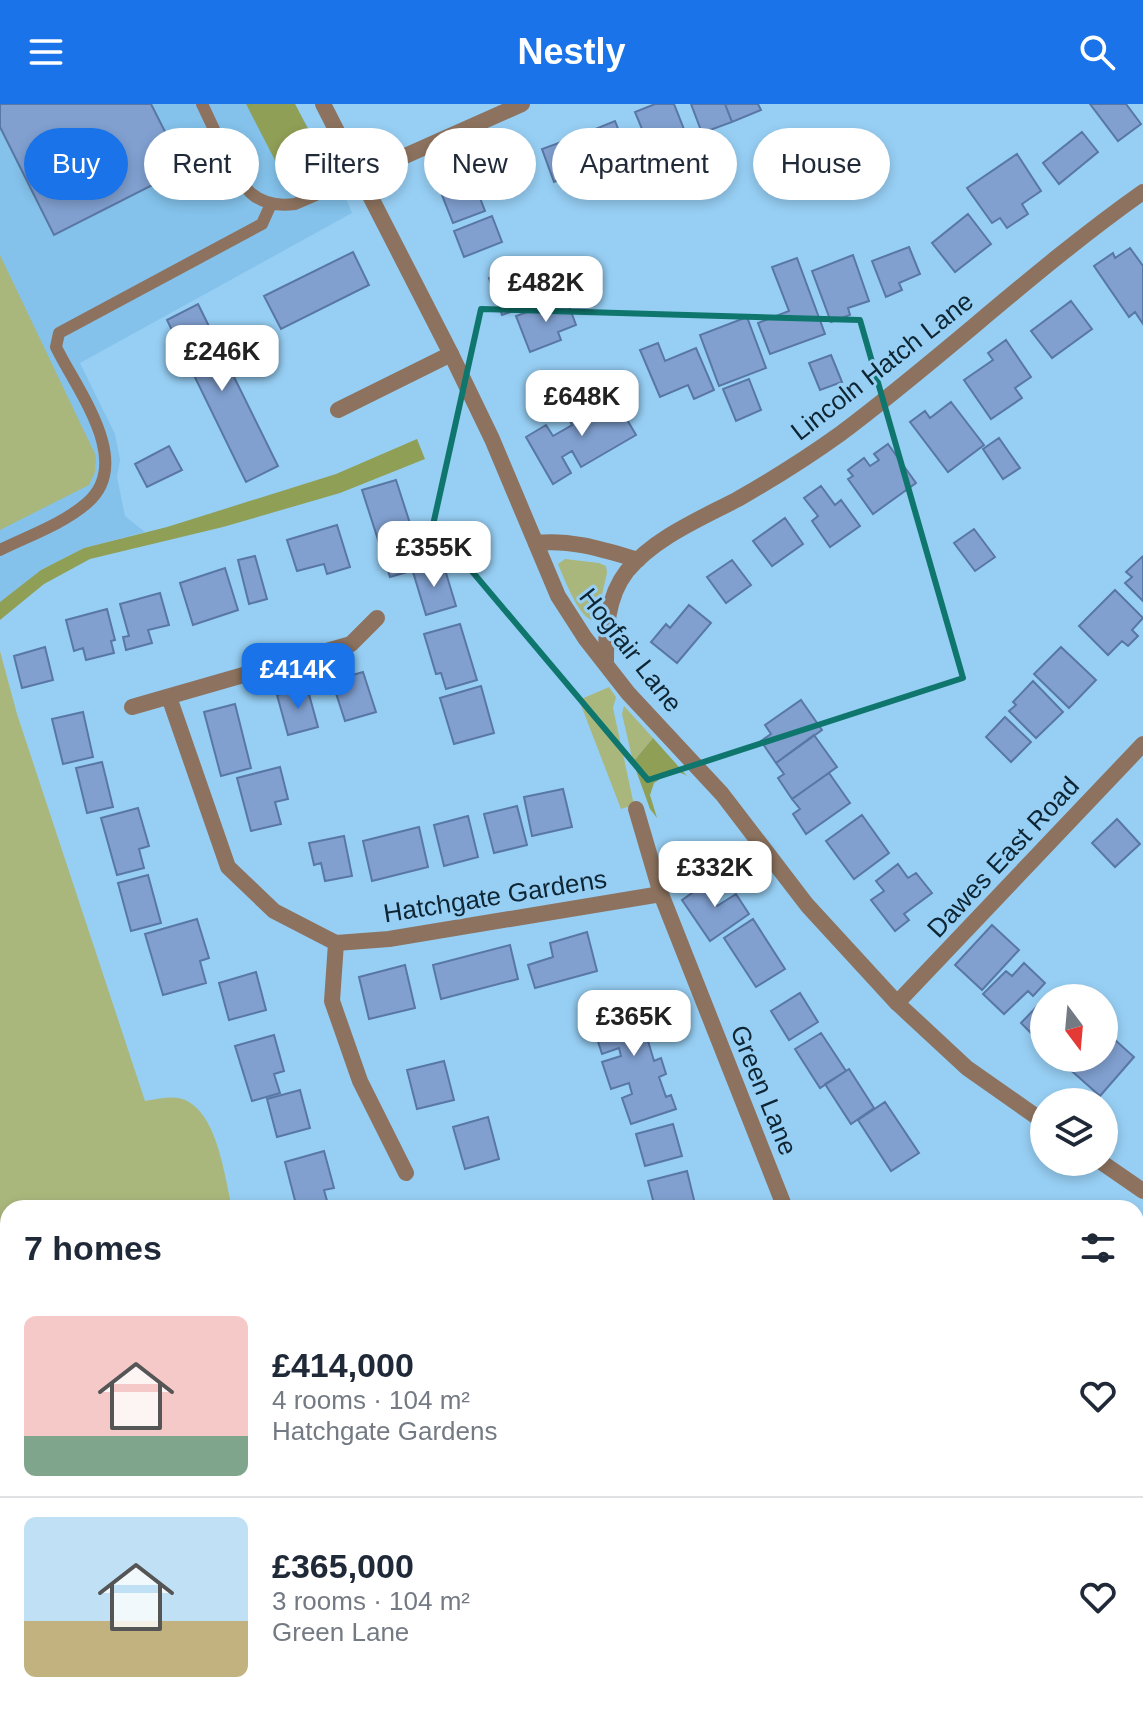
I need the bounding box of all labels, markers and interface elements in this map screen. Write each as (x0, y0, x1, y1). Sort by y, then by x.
icon: menu (24, 30, 68, 74)
icon: search (1075, 30, 1119, 74)
text: Nestly (517, 31, 626, 72)
chip: Buy (24, 128, 128, 200)
chip: Rent (144, 128, 259, 200)
chip: Filters (275, 128, 408, 200)
chip: New (424, 128, 536, 200)
chip: Apartment (552, 128, 737, 200)
chip: House (753, 128, 890, 200)
pin: £482K (490, 256, 602, 324)
text: £482K (508, 267, 584, 297)
street label: Lincoln Hatch Lane (785, 286, 979, 446)
pin: £246K (166, 325, 278, 393)
text: £246K (184, 336, 260, 366)
pin: £648K (526, 370, 638, 438)
text: £648K (544, 381, 620, 411)
pin: £355K (378, 521, 490, 589)
text: £355K (396, 532, 472, 562)
street label: Hogfair Lane (573, 582, 689, 718)
pin: £414K (242, 643, 354, 711)
text: £414K (260, 654, 336, 684)
street label: Dawes East Road (921, 771, 1085, 943)
pin: £332K (659, 841, 771, 909)
text: £332K (677, 852, 753, 882)
street label: Hatchgate Gardens (381, 864, 609, 928)
north arrow (1030, 984, 1118, 1072)
map controls (1030, 984, 1118, 1176)
pin: £365K (578, 990, 690, 1058)
text: £365K (596, 1001, 672, 1031)
street label: Green Lane (724, 1021, 804, 1159)
button: layers (1030, 1088, 1118, 1176)
icon: filters (1076, 1226, 1120, 1270)
text: 7 homes (24, 1229, 162, 1267)
text: £414,000 (272, 1346, 414, 1384)
icon: home (88, 1348, 184, 1444)
icon: heart (1076, 1374, 1120, 1418)
text: 4 rooms · 104 m² (272, 1385, 470, 1415)
text: Hatchgate Gardens (272, 1416, 497, 1446)
text: £365,000 (272, 1547, 414, 1585)
icon: home (88, 1549, 184, 1645)
icon: heart (1076, 1575, 1120, 1619)
text: 3 rooms · 104 m² (272, 1586, 470, 1616)
text: Green Lane (272, 1617, 409, 1647)

